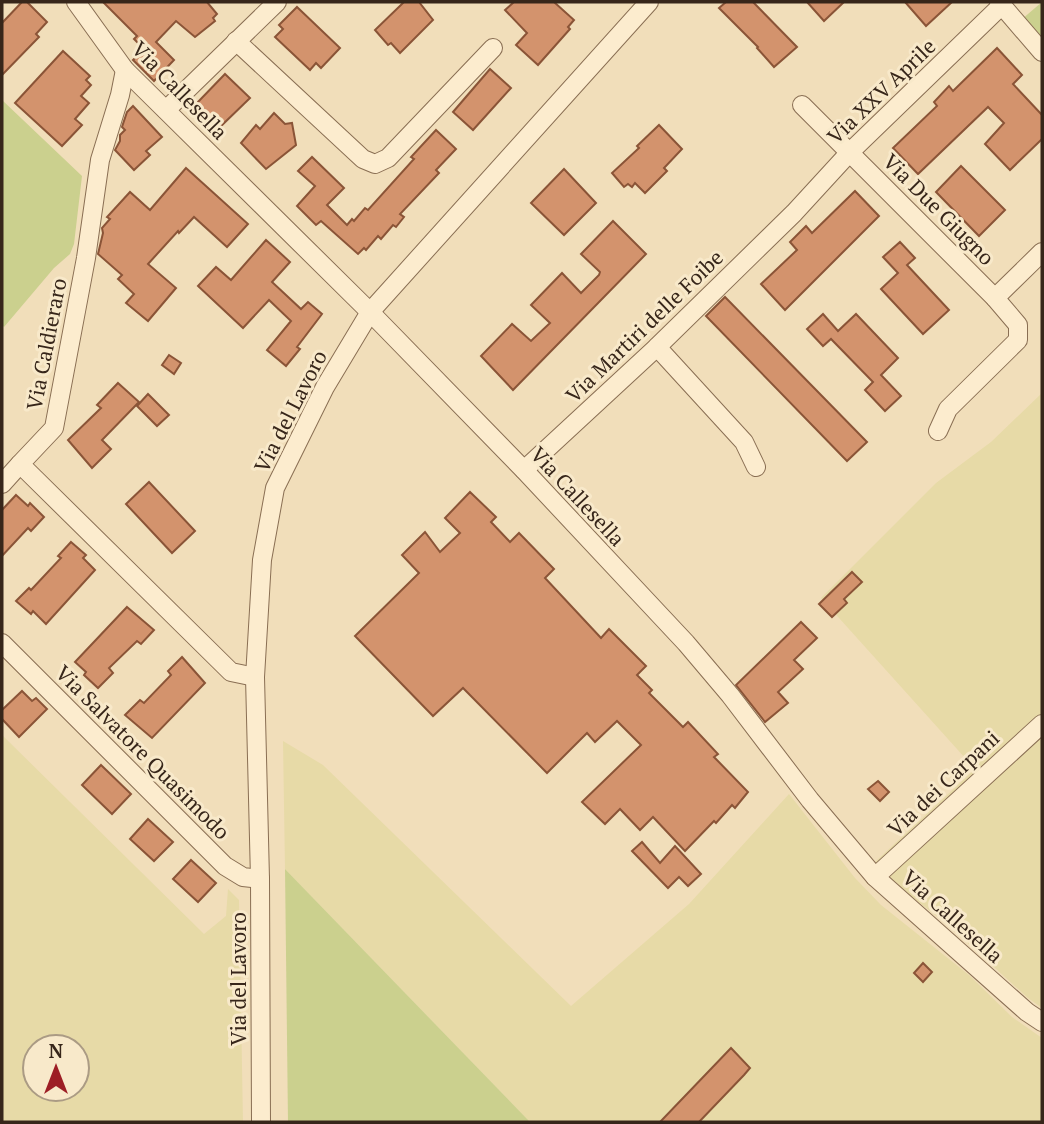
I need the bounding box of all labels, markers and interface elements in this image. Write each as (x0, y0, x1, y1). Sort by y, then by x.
street label: Via XXV Aprile (821, 32, 941, 150)
street label: Via Callesella (126, 35, 234, 146)
street label: Via Due Giugno (877, 147, 1001, 271)
street label: Via Martiri delle Foibe (559, 243, 729, 409)
street label: Via Caldieraro (19, 276, 73, 412)
street label: Via del Lavoro (247, 345, 333, 477)
street label: Via Callesella (525, 440, 632, 552)
street label: Via Salvatore Quasimodo (50, 659, 236, 845)
street label: Via dei Carpani (881, 724, 1005, 842)
street label: Via Callesella (897, 863, 1010, 969)
street label: Via del Lavoro (224, 912, 252, 1046)
north arrow (21, 1033, 91, 1103)
text: N (49, 1038, 64, 1063)

